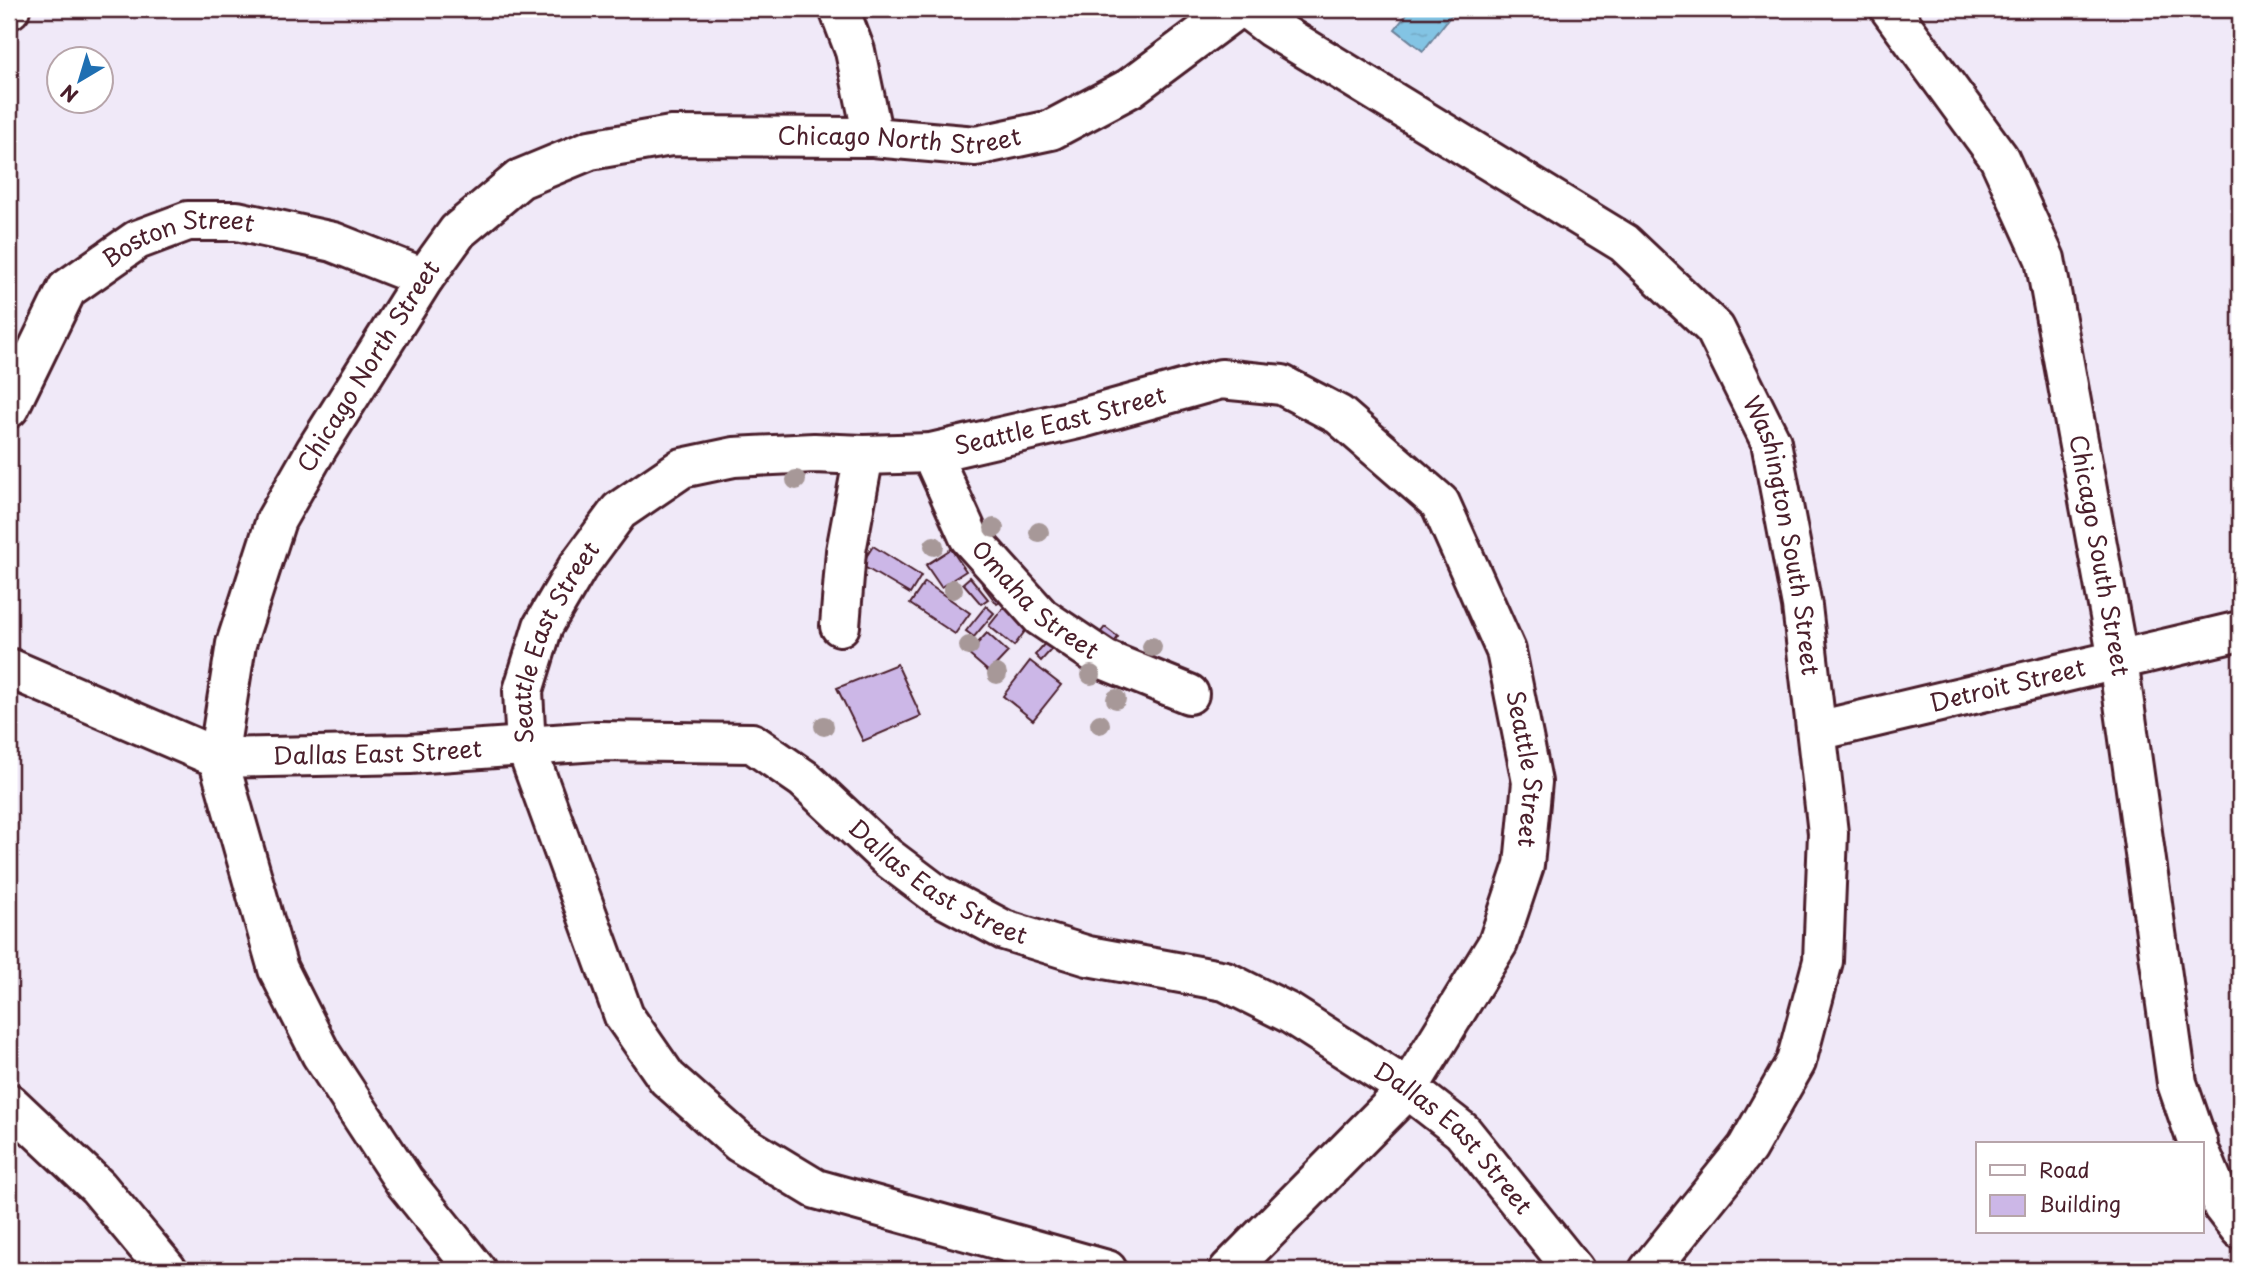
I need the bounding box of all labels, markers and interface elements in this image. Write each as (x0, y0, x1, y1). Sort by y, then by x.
north arrow (46, 46, 116, 116)
text: N (54, 79, 83, 110)
street label: Chicago North Street (778, 117, 1024, 162)
street label: Boston Street (94, 200, 258, 275)
street label: Chicago North Street (287, 252, 448, 478)
street label: Seattle East Street (950, 375, 1170, 463)
street label: Washington South Street (1735, 389, 1830, 677)
street label: Chicago South Street (2061, 431, 2140, 679)
street label: Omaha Street (964, 531, 1107, 667)
street label: Seattle East Street (503, 533, 607, 745)
street label: Detroit Street (1926, 648, 2089, 720)
street label: Seattle Street (1498, 687, 1552, 849)
street label: Dallas East Street (272, 729, 483, 773)
street label: Dallas East Street (841, 810, 1032, 952)
street label: Dallas East Street (1367, 1052, 1542, 1221)
legend (1976, 1142, 2204, 1234)
text: Road (2039, 1153, 2090, 1185)
text: Building (2039, 1187, 2121, 1219)

